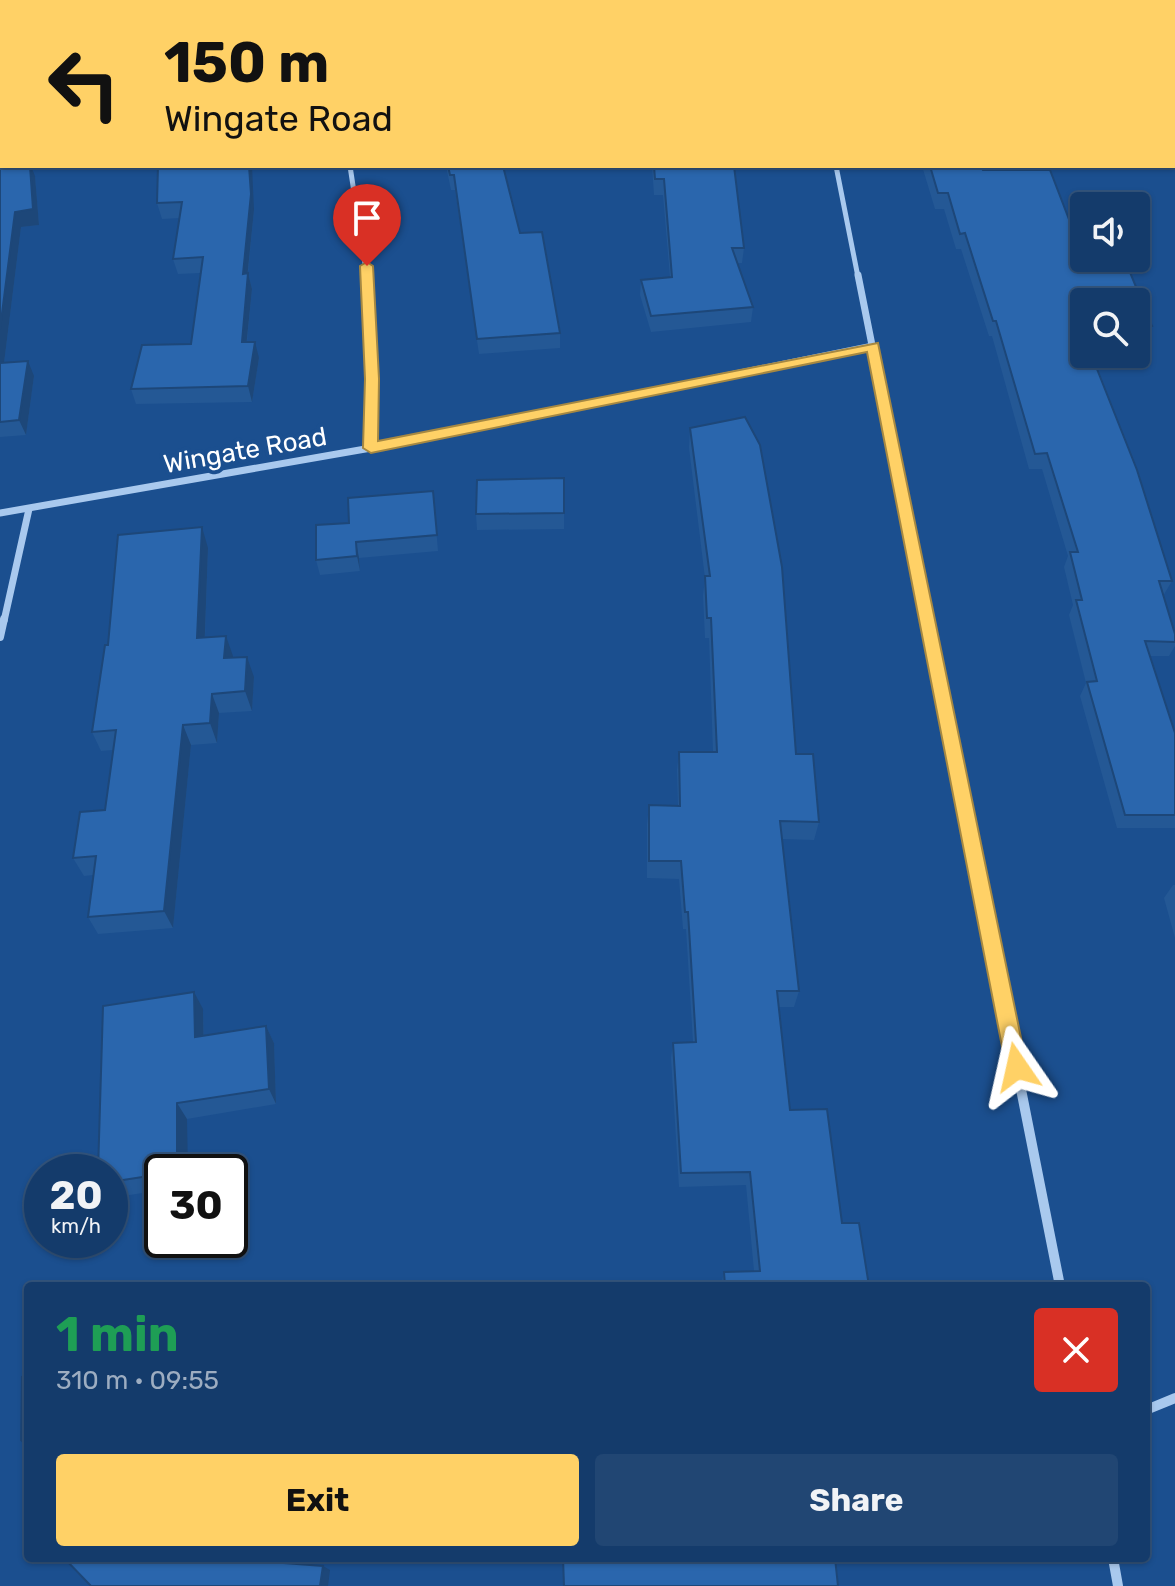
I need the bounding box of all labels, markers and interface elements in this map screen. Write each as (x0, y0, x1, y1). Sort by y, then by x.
text: 150 m (164, 30, 329, 96)
icon: left (32, 32, 136, 136)
text: Wingate Road (164, 97, 393, 140)
pin (333, 184, 401, 266)
map controls (1070, 192, 1150, 368)
button: sound (1070, 192, 1150, 272)
icon: arrive (345, 196, 389, 240)
button: search (1070, 288, 1150, 368)
street label: Wingate Road (161, 421, 329, 480)
position arrow (975, 1025, 1059, 1109)
speed limit sign: 30 (144, 1154, 248, 1258)
text: 20 (49, 1172, 103, 1219)
text: km/h (51, 1214, 101, 1238)
text: 1 min (56, 1306, 179, 1363)
button: close (1034, 1308, 1118, 1392)
text: 310 m · 09:55 (56, 1365, 219, 1396)
button: Exit (56, 1454, 579, 1546)
button: Share (595, 1454, 1118, 1546)

